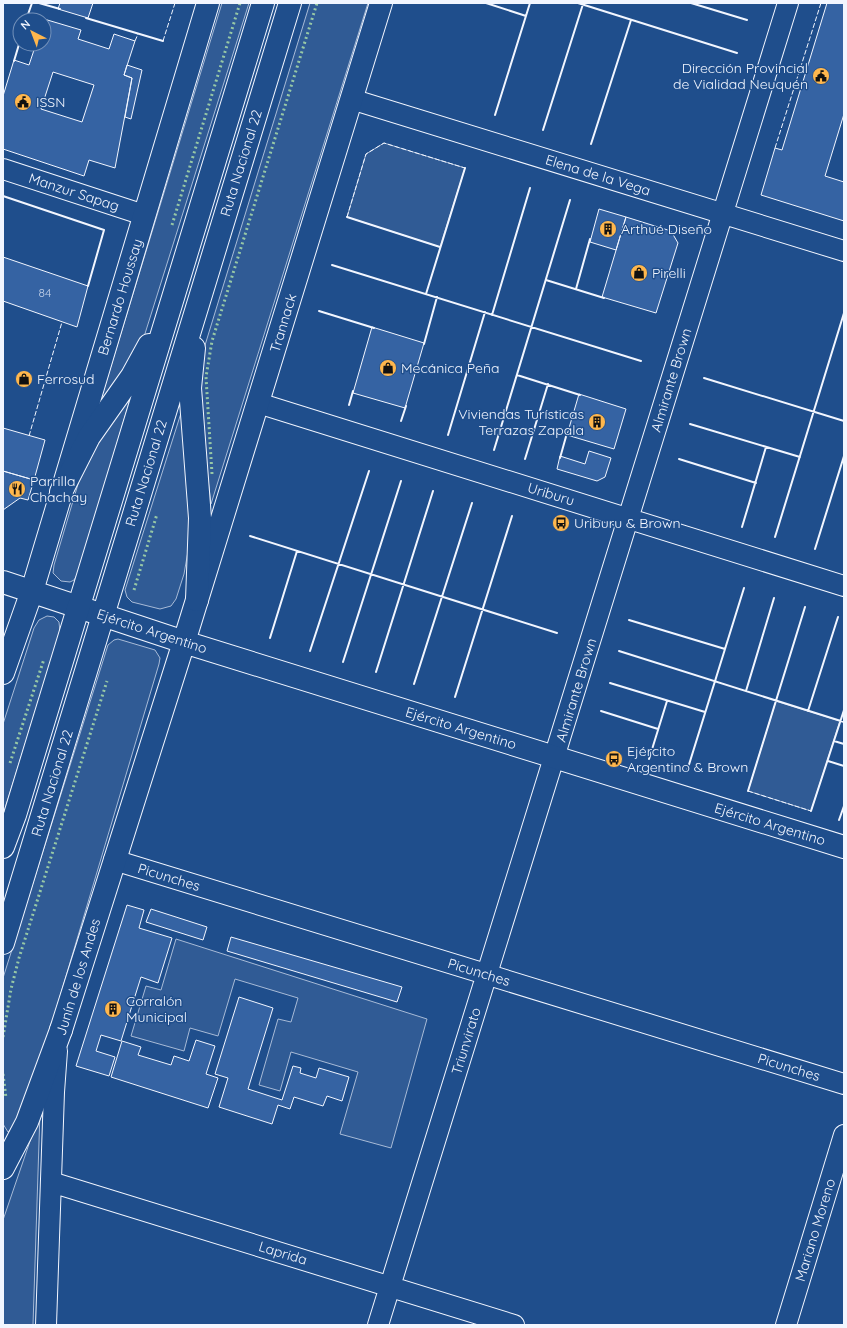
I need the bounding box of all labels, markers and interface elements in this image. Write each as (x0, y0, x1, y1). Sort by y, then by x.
north arrow (12, 12, 52, 52)
text: N (18, 17, 33, 32)
place label: Dirección Provincial de Vialidad Neuquén (673, 59, 808, 93)
public building icon: Dirección Provincial de Vialidad Neuquén (811, 66, 831, 86)
public building icon: ISSN (13, 92, 33, 112)
place label: ISSN (36, 93, 65, 111)
street label: Ruta Nacional 22 (216, 107, 266, 219)
street label: Elena de la Vega (543, 150, 653, 200)
street label: Manzur Sapag (26, 169, 122, 215)
building icon: Arthué Diseño (598, 219, 618, 239)
place label: Arthué Diseño (621, 220, 712, 238)
street label: Bernardo Houssay (94, 237, 146, 357)
shop icon: Pirelli (629, 263, 649, 283)
place label: Pirelli (652, 264, 686, 282)
house number: 84 (39, 285, 51, 300)
street label: Trannack (266, 291, 300, 355)
street label: Almirante Brown (647, 326, 695, 434)
shop icon: Mecánica Peña (378, 358, 398, 378)
place label: Mecánica Peña (401, 359, 500, 377)
shop icon: Ferrosud (14, 369, 34, 389)
place label: Ferrosud (37, 370, 95, 388)
place label: Viviendas Turísticas Terrazas Zapala (458, 405, 584, 439)
building icon: Viviendas Turísticas Terrazas Zapala (587, 412, 607, 432)
street label: Ruta Nacional 22 (121, 417, 171, 529)
place label: Parrilla Chachay (30, 472, 87, 506)
street label: Uriburu (525, 478, 577, 510)
restaurant icon: Parrilla Chachay (7, 479, 27, 499)
bus stop icon: Uriburu & Brown (551, 513, 571, 533)
place label: Uriburu & Brown (574, 514, 681, 532)
street label: Ejército Argentino (95, 605, 209, 657)
street label: Almirante Brown (552, 636, 600, 744)
street label: Ejército Argentino (403, 703, 519, 753)
street label: Ruta Nacional 22 (27, 727, 77, 839)
place label: Ejército Argentino & Brown (627, 742, 748, 776)
bus stop icon: Ejército Argentino & Brown (604, 749, 624, 769)
street label: Ejército Argentino (712, 799, 828, 849)
street label: Picunches (136, 859, 202, 895)
street label: Junín de los Andes (52, 916, 104, 1038)
street label: Picunches (446, 954, 512, 990)
place label: Corralón Municipal (126, 992, 187, 1026)
building icon: Corralón Municipal (103, 999, 123, 1019)
street label: Triunvirato (447, 1005, 485, 1077)
street label: Picunches (756, 1049, 822, 1085)
street label: Mariano Moreno (791, 1176, 839, 1284)
street label: Laprida (257, 1237, 309, 1269)

